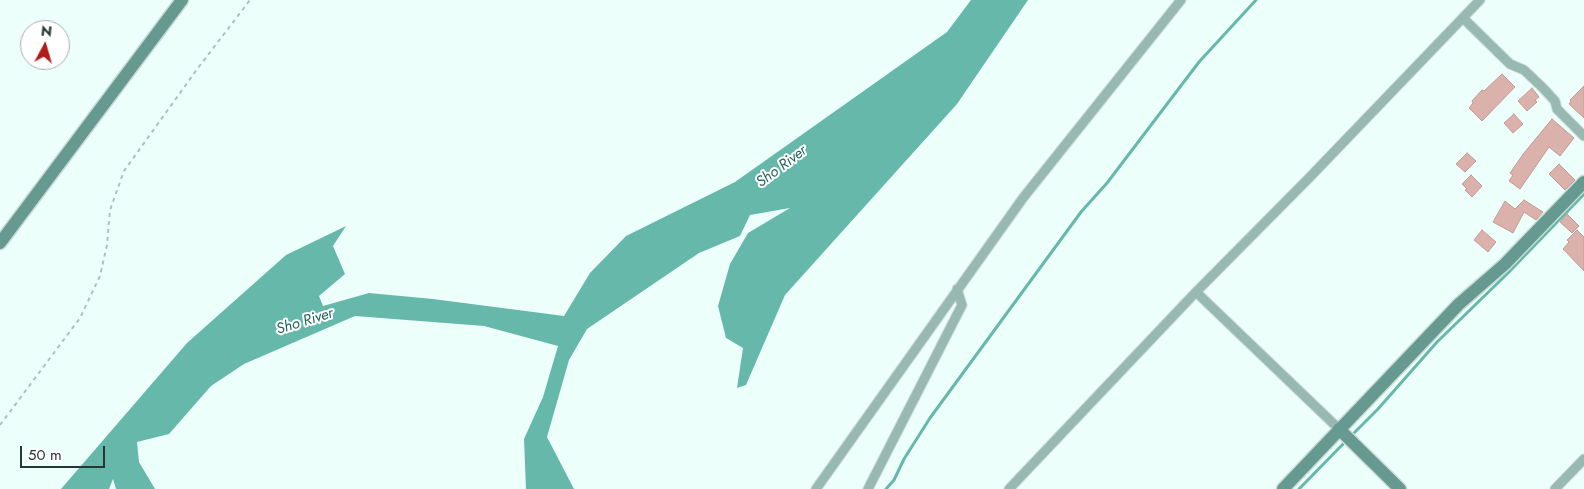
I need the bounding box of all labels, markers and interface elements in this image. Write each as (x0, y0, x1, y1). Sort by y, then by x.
north arrow (20, 20, 70, 70)
text: N (40, 21, 53, 42)
water label: Sho River (753, 142, 811, 192)
water label: Sho River (274, 305, 336, 339)
scale bar (22, 436, 108, 468)
text: 50 m (28, 444, 62, 466)

